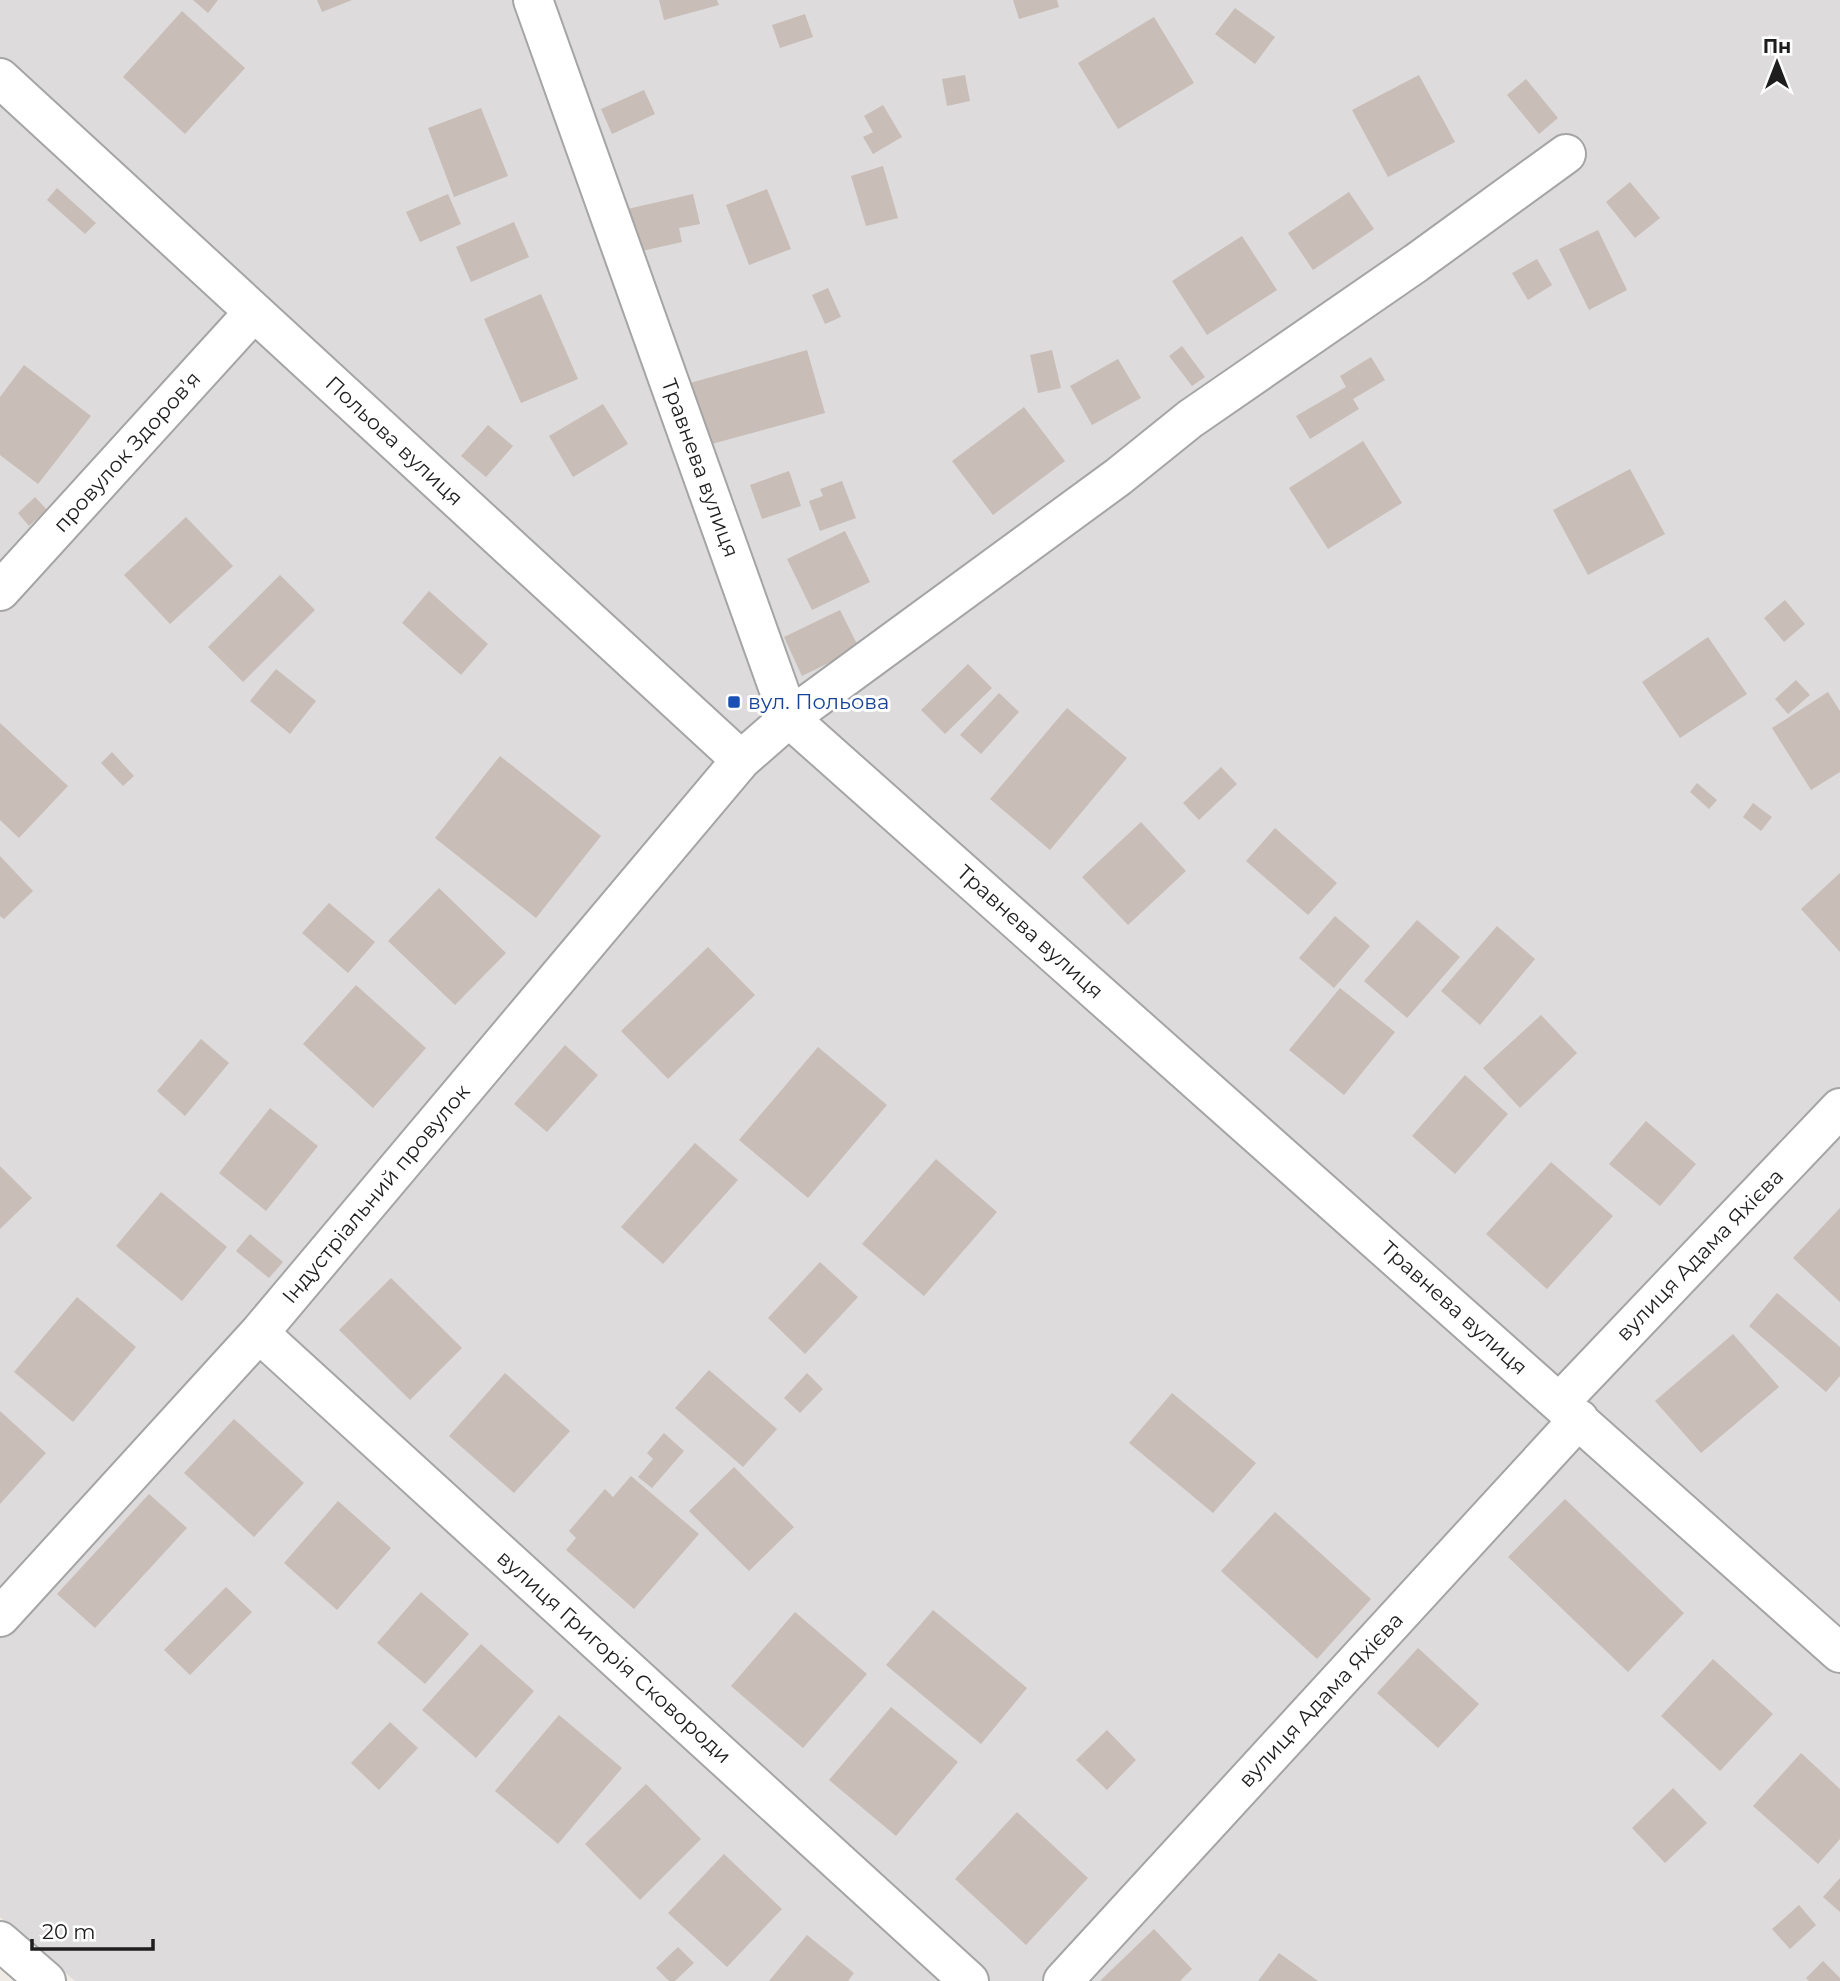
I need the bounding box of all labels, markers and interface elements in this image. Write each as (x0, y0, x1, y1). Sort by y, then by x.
north arrow (1742, 28, 1812, 98)
text: Пн (1763, 35, 1791, 58)
street label: провулок Здоровʼя (48, 366, 205, 537)
street label: Польова вулиця (321, 371, 468, 511)
street label: Травнева вулиця (657, 375, 744, 560)
place label: вул. Польова (748, 689, 889, 714)
marker: вул. Польова (726, 694, 742, 710)
street label: Травнева вулиця (952, 859, 1109, 1004)
street label: Індустріальний провулок (277, 1079, 475, 1308)
street label: вулиця Адама Яхієва (1611, 1163, 1788, 1346)
street label: Травнева вулиця (1376, 1235, 1533, 1380)
street label: вулиця Григорія Сковороди (492, 1545, 736, 1768)
street label: вулиця Адама Яхієва (1233, 1607, 1408, 1792)
scale bar (32, 1908, 152, 1952)
text: 20 m (42, 1919, 96, 1944)

